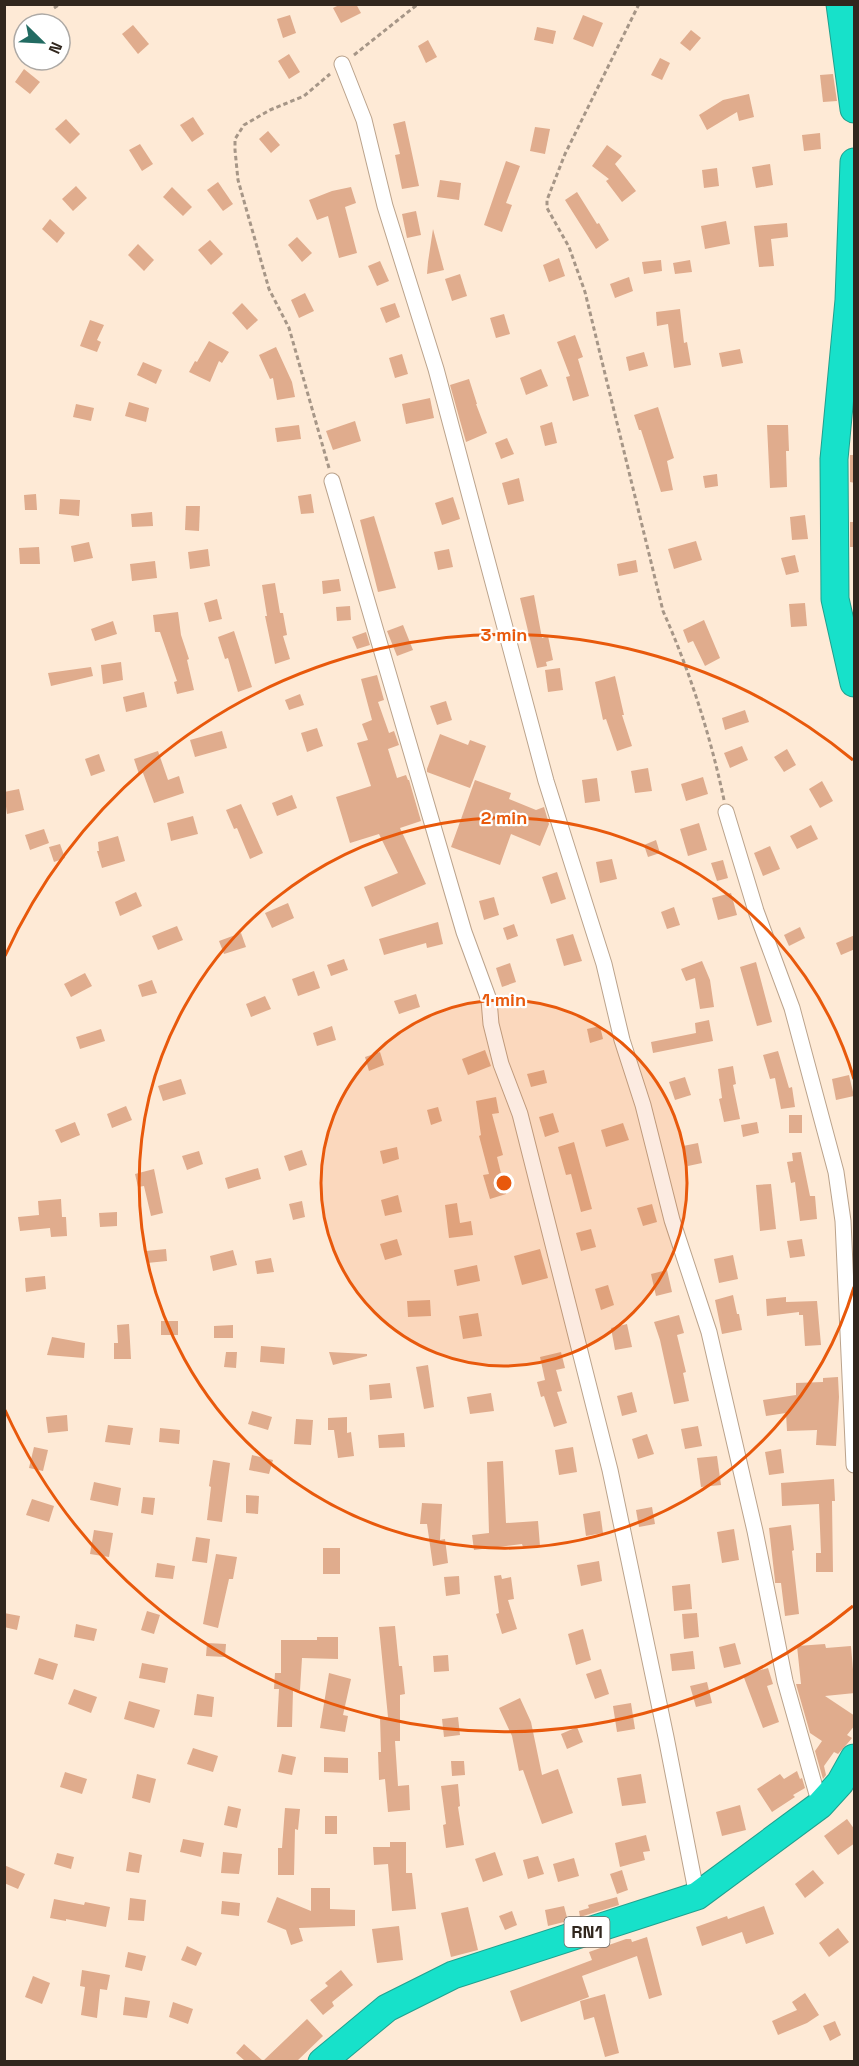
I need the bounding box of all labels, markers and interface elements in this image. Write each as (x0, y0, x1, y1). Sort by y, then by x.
north arrow (12, 12, 72, 72)
text: N (43, 39, 67, 57)
text: 3 min (481, 623, 527, 646)
text: 2 min (481, 806, 527, 829)
text: 1 min (482, 988, 526, 1011)
centre of rings (494, 1173, 514, 1193)
road number: RN1 (564, 1917, 610, 1947)

